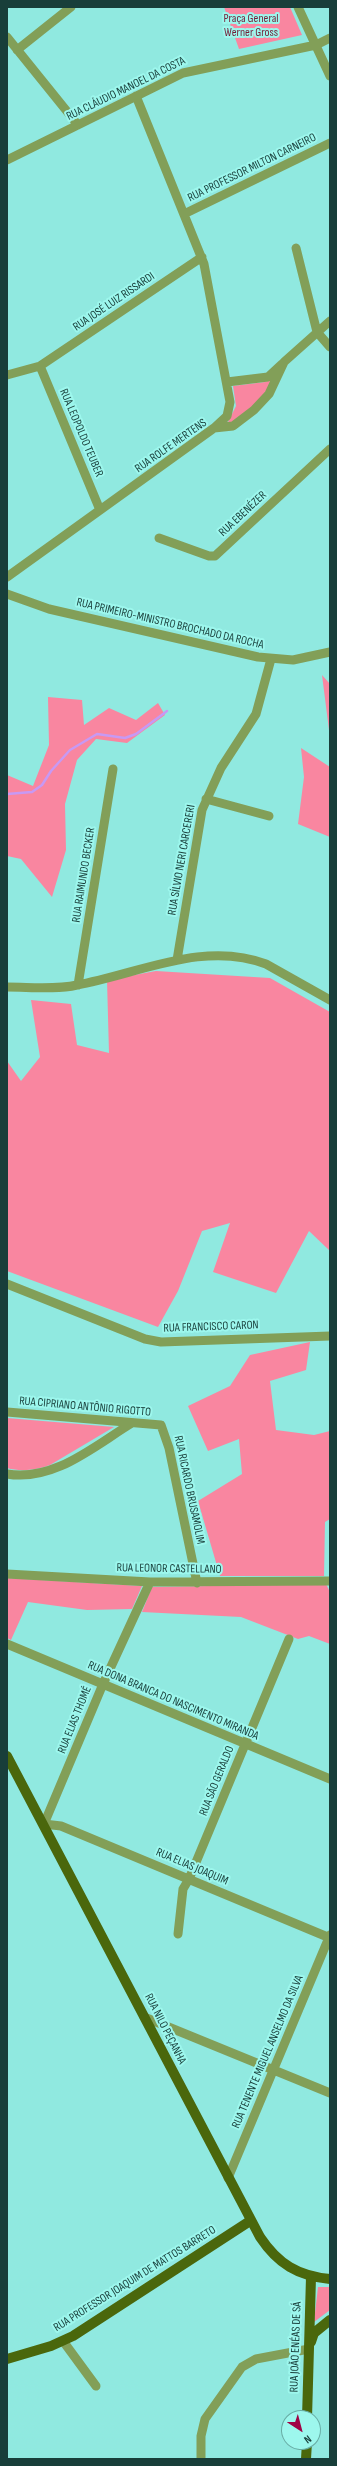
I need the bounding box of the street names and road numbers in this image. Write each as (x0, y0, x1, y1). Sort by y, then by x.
street label: RUA CLÁUDIO MANOEL DA COSTA (64, 54, 188, 124)
street label: RUA PROFESSOR MILTON CARNEIRO (185, 131, 319, 205)
street label: RUA JOSÉ LUIZ RISSARDI (70, 269, 158, 335)
street label: RUA LEOPOLDO TEUBER (56, 387, 106, 479)
street label: RUA ROLFE MERTENS (132, 416, 210, 476)
street label: RUA EBENÉZER (216, 488, 270, 540)
street label: RUA PRIMEIRO-MINISTRO BROCHADO DA ROCHA (75, 595, 265, 653)
street label: RUA SÍLVIO NERI CARCERERI (165, 804, 199, 916)
street label: RUA RAIMUNDO BECKER (69, 826, 99, 924)
street label: RUA FRANCISCO CARON (163, 1318, 259, 1336)
street label: RUA CIPRIANO ANTÔNIO RIGOTTO (19, 1394, 151, 1420)
street label: RUA RICARDO BRUSAMOLIM (170, 1434, 208, 1546)
street label: RUA LEONOR CASTELLANO (116, 1561, 222, 1577)
street label: RUA DONA BRANCA DO NASCIMENTO MIRANDA (85, 1658, 261, 1744)
street label: RUA ELIAS THOMÉ (55, 1684, 95, 1756)
street label: RUA SÃO GERALDO (196, 1744, 238, 1818)
street label: RUA ELIAS JOAQUIM (154, 1845, 230, 1889)
street label: RUA TENENTE MIGUEL ANSELMO DA SILVA (229, 1973, 307, 2131)
street label: RUA NILO PEÇANHA (141, 1991, 189, 2067)
street label: RUA PROFESSOR JOAQUIM DE MATTOS BARRETO (51, 2223, 219, 2335)
street label: RUA JOÃO ENÉAS DE SÁ (287, 2301, 305, 2393)

